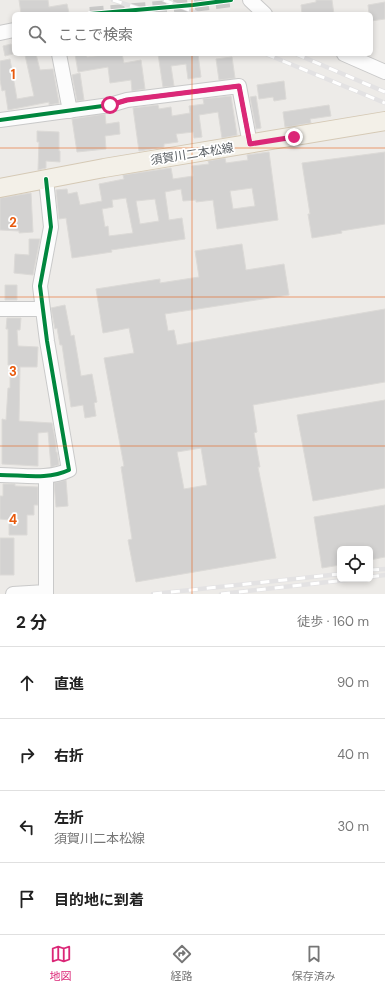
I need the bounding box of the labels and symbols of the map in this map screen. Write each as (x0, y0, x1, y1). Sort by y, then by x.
text: 1 (11, 66, 15, 83)
route start (101, 96, 119, 114)
route end (285, 128, 303, 146)
street label: 須賀川二本松線 (149, 140, 235, 168)
text: 2 (9, 214, 17, 231)
text: 3 (9, 363, 17, 380)
text: 4 (9, 511, 17, 528)

